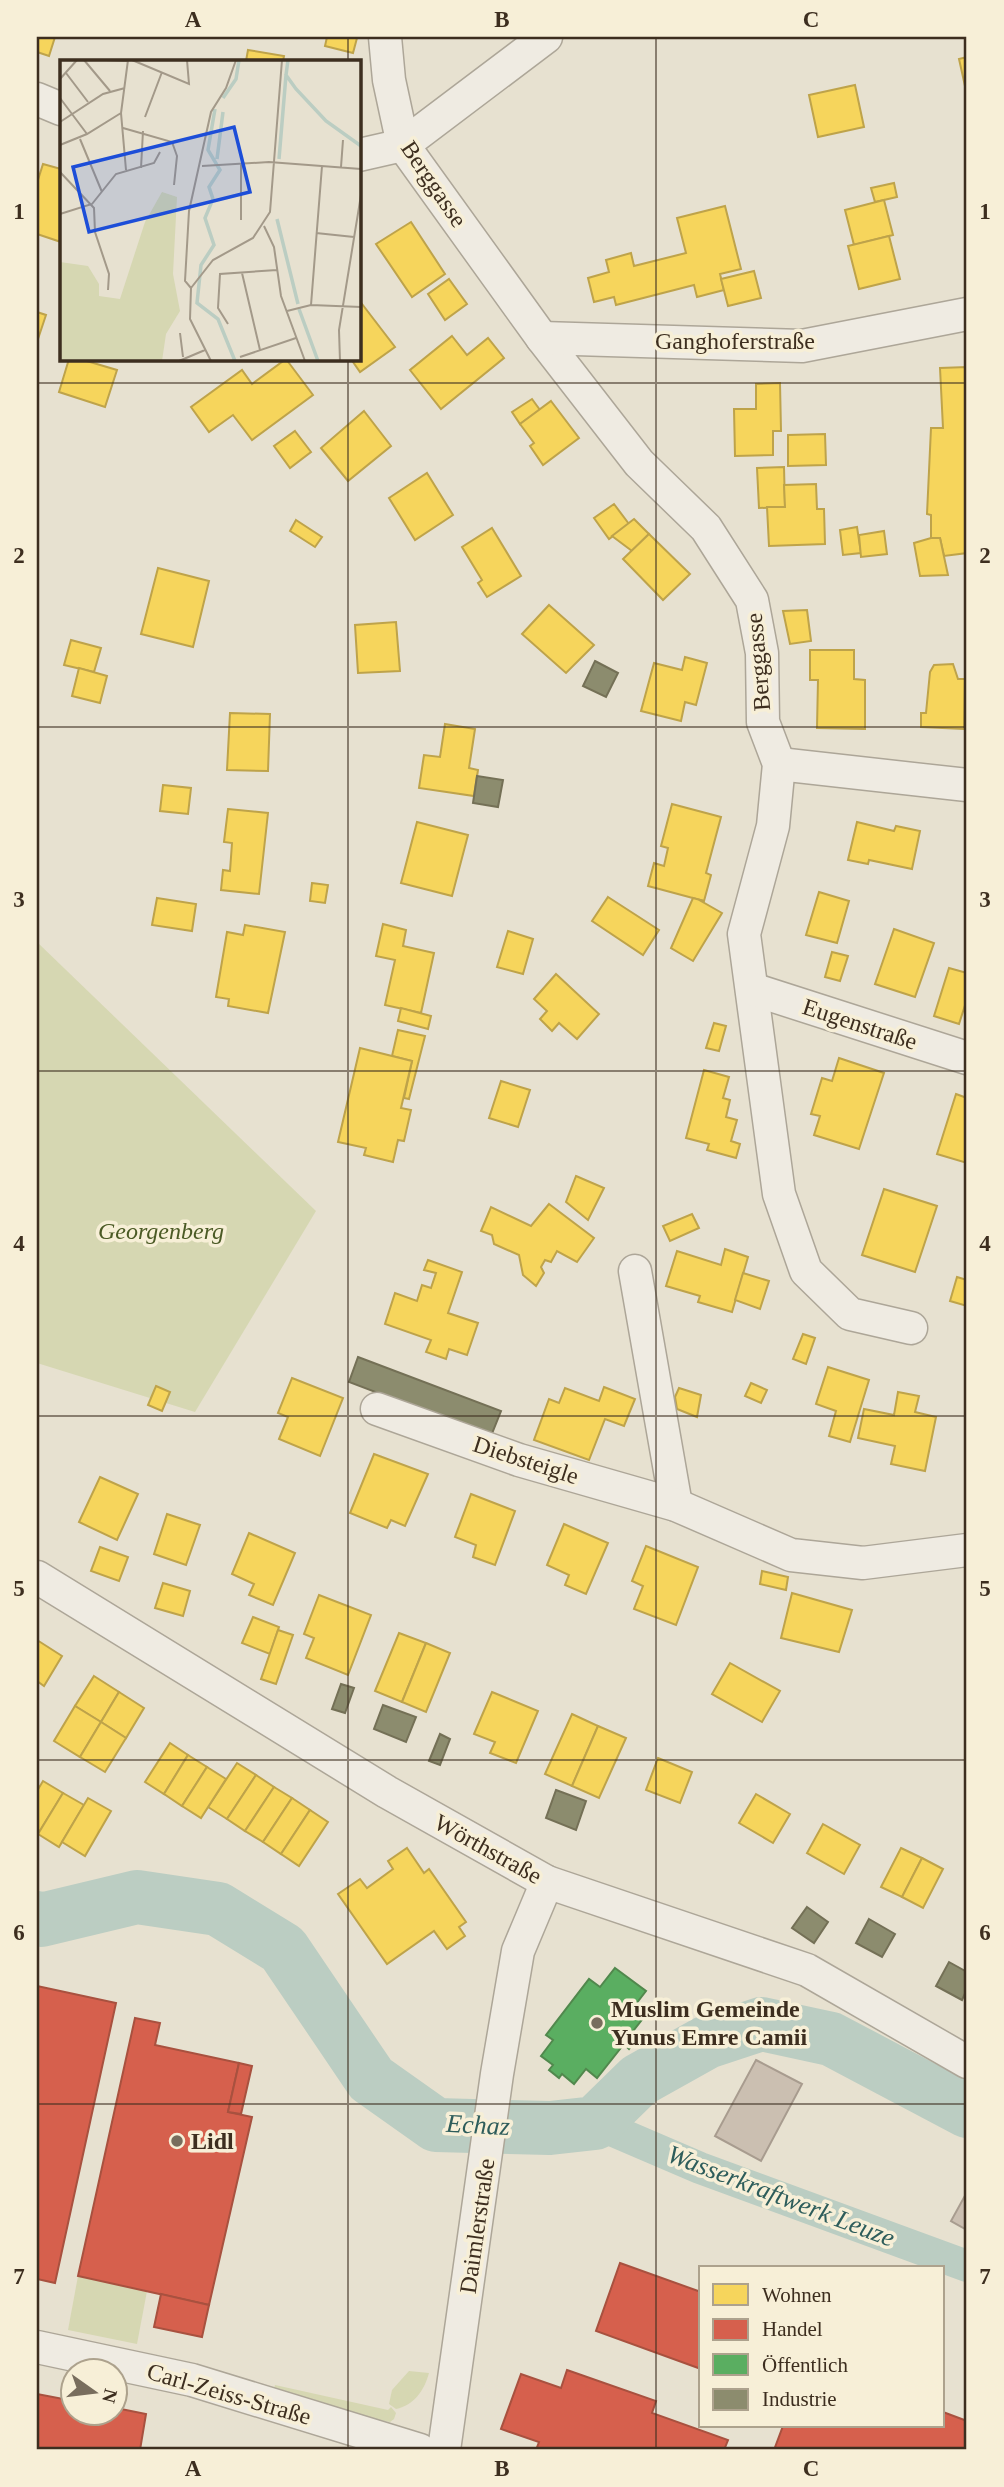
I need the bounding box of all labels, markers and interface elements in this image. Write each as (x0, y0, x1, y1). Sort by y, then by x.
text: A (185, 7, 202, 32)
text: B (494, 7, 510, 32)
text: C (803, 7, 819, 32)
inset map (60, 60, 360, 360)
street label: Berggasse (396, 136, 472, 232)
text: 1 (13, 199, 25, 224)
text: 1 (979, 199, 991, 224)
street label: Ganghoferstraße (655, 328, 815, 354)
text: 2 (13, 543, 25, 568)
text: 2 (979, 543, 991, 568)
street label: Berggasse (741, 612, 775, 712)
text: 3 (13, 887, 25, 912)
text: 3 (979, 887, 991, 912)
street label: Eugenstraße (800, 993, 920, 1055)
park label: Georgenberg (98, 1218, 224, 1244)
text: 4 (13, 1231, 25, 1256)
text: 4 (979, 1231, 991, 1256)
street label: Diebsteigle (470, 1431, 582, 1489)
text: 5 (13, 1576, 25, 1601)
text: 5 (979, 1576, 991, 1601)
street label: Wörthstraße (430, 1809, 546, 1889)
text: 6 (13, 1920, 25, 1945)
text: 6 (979, 1920, 991, 1945)
place label: Muslim Gemeinde Yunus Emre Camii (611, 1996, 807, 2050)
marker: Muslim Gemeinde Yunus Emre Camii (589, 2015, 605, 2031)
water label: Echaz (445, 2109, 510, 2141)
place label: Lidl (191, 2128, 234, 2154)
marker: Lidl (169, 2133, 185, 2149)
water label: Wasserkraftwerk Leuze (663, 2139, 899, 2253)
street label: Daimlerstraße (455, 2157, 499, 2295)
text: 7 (13, 2264, 25, 2289)
text: 7 (979, 2264, 991, 2289)
legend (699, 2266, 944, 2428)
text: Wohnen (762, 2283, 832, 2307)
text: Handel (762, 2317, 823, 2341)
text: Öffentlich (762, 2353, 848, 2377)
north arrow (60, 2358, 130, 2428)
street label: Carl-Zeiss-Straße (144, 2358, 314, 2430)
text: N (98, 2387, 122, 2405)
text: Industrie (762, 2387, 837, 2411)
text: A (185, 2456, 202, 2481)
text: B (494, 2456, 510, 2481)
text: C (803, 2456, 819, 2481)

